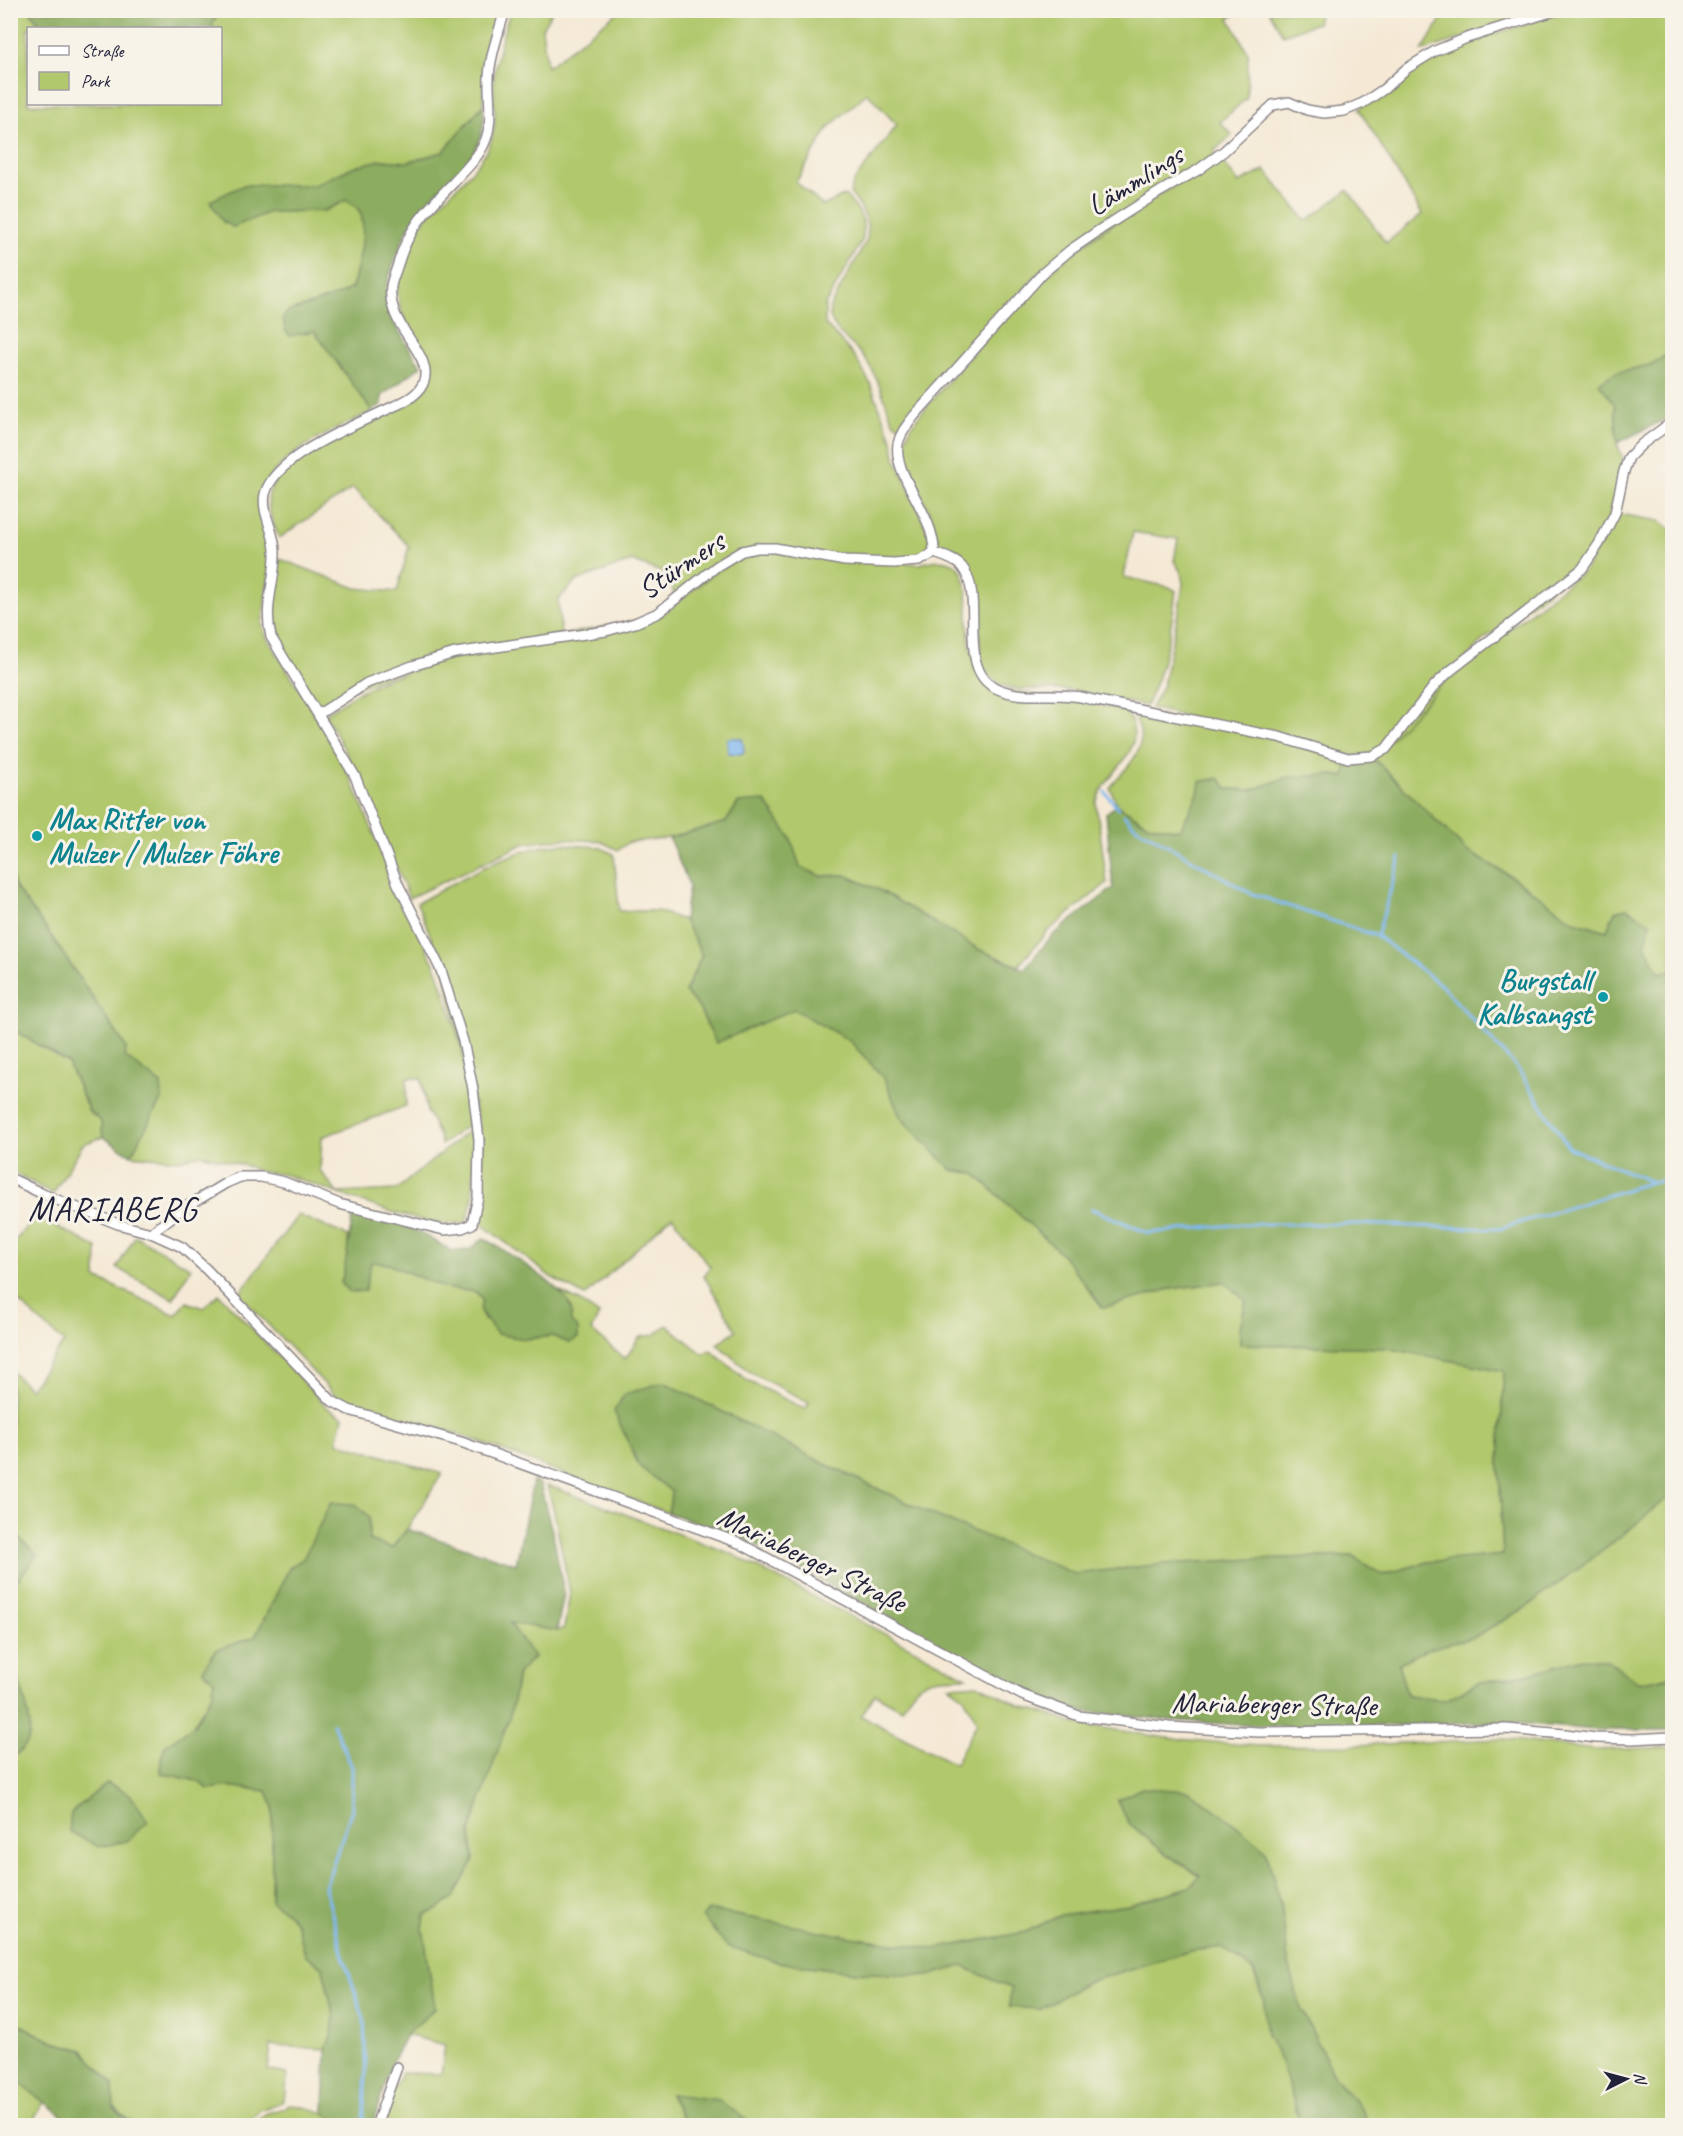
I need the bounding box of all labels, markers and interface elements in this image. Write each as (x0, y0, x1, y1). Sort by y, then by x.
legend (27, 27, 222, 105)
text: Straße (81, 40, 125, 62)
text: Park (81, 70, 111, 92)
street label: Lämmlings (1080, 134, 1192, 224)
street label: Stürmers (631, 521, 734, 608)
place label: Max Ritter von Mulzer / Mulzer Föhre (49, 800, 280, 872)
marker: Max Ritter von Mulzer / Mulzer Föhre (30, 829, 44, 843)
place label: Burgstall Kalbsangst (1477, 961, 1597, 1033)
marker: Burgstall Kalbsangst (1596, 990, 1610, 1004)
district label: MARIABERG (28, 1188, 200, 1230)
street label: Mariaberger Straße (712, 1497, 914, 1622)
street label: Mariaberger Straße (1171, 1683, 1379, 1725)
north arrow (1596, 2049, 1656, 2109)
text: N (1629, 2072, 1651, 2087)

